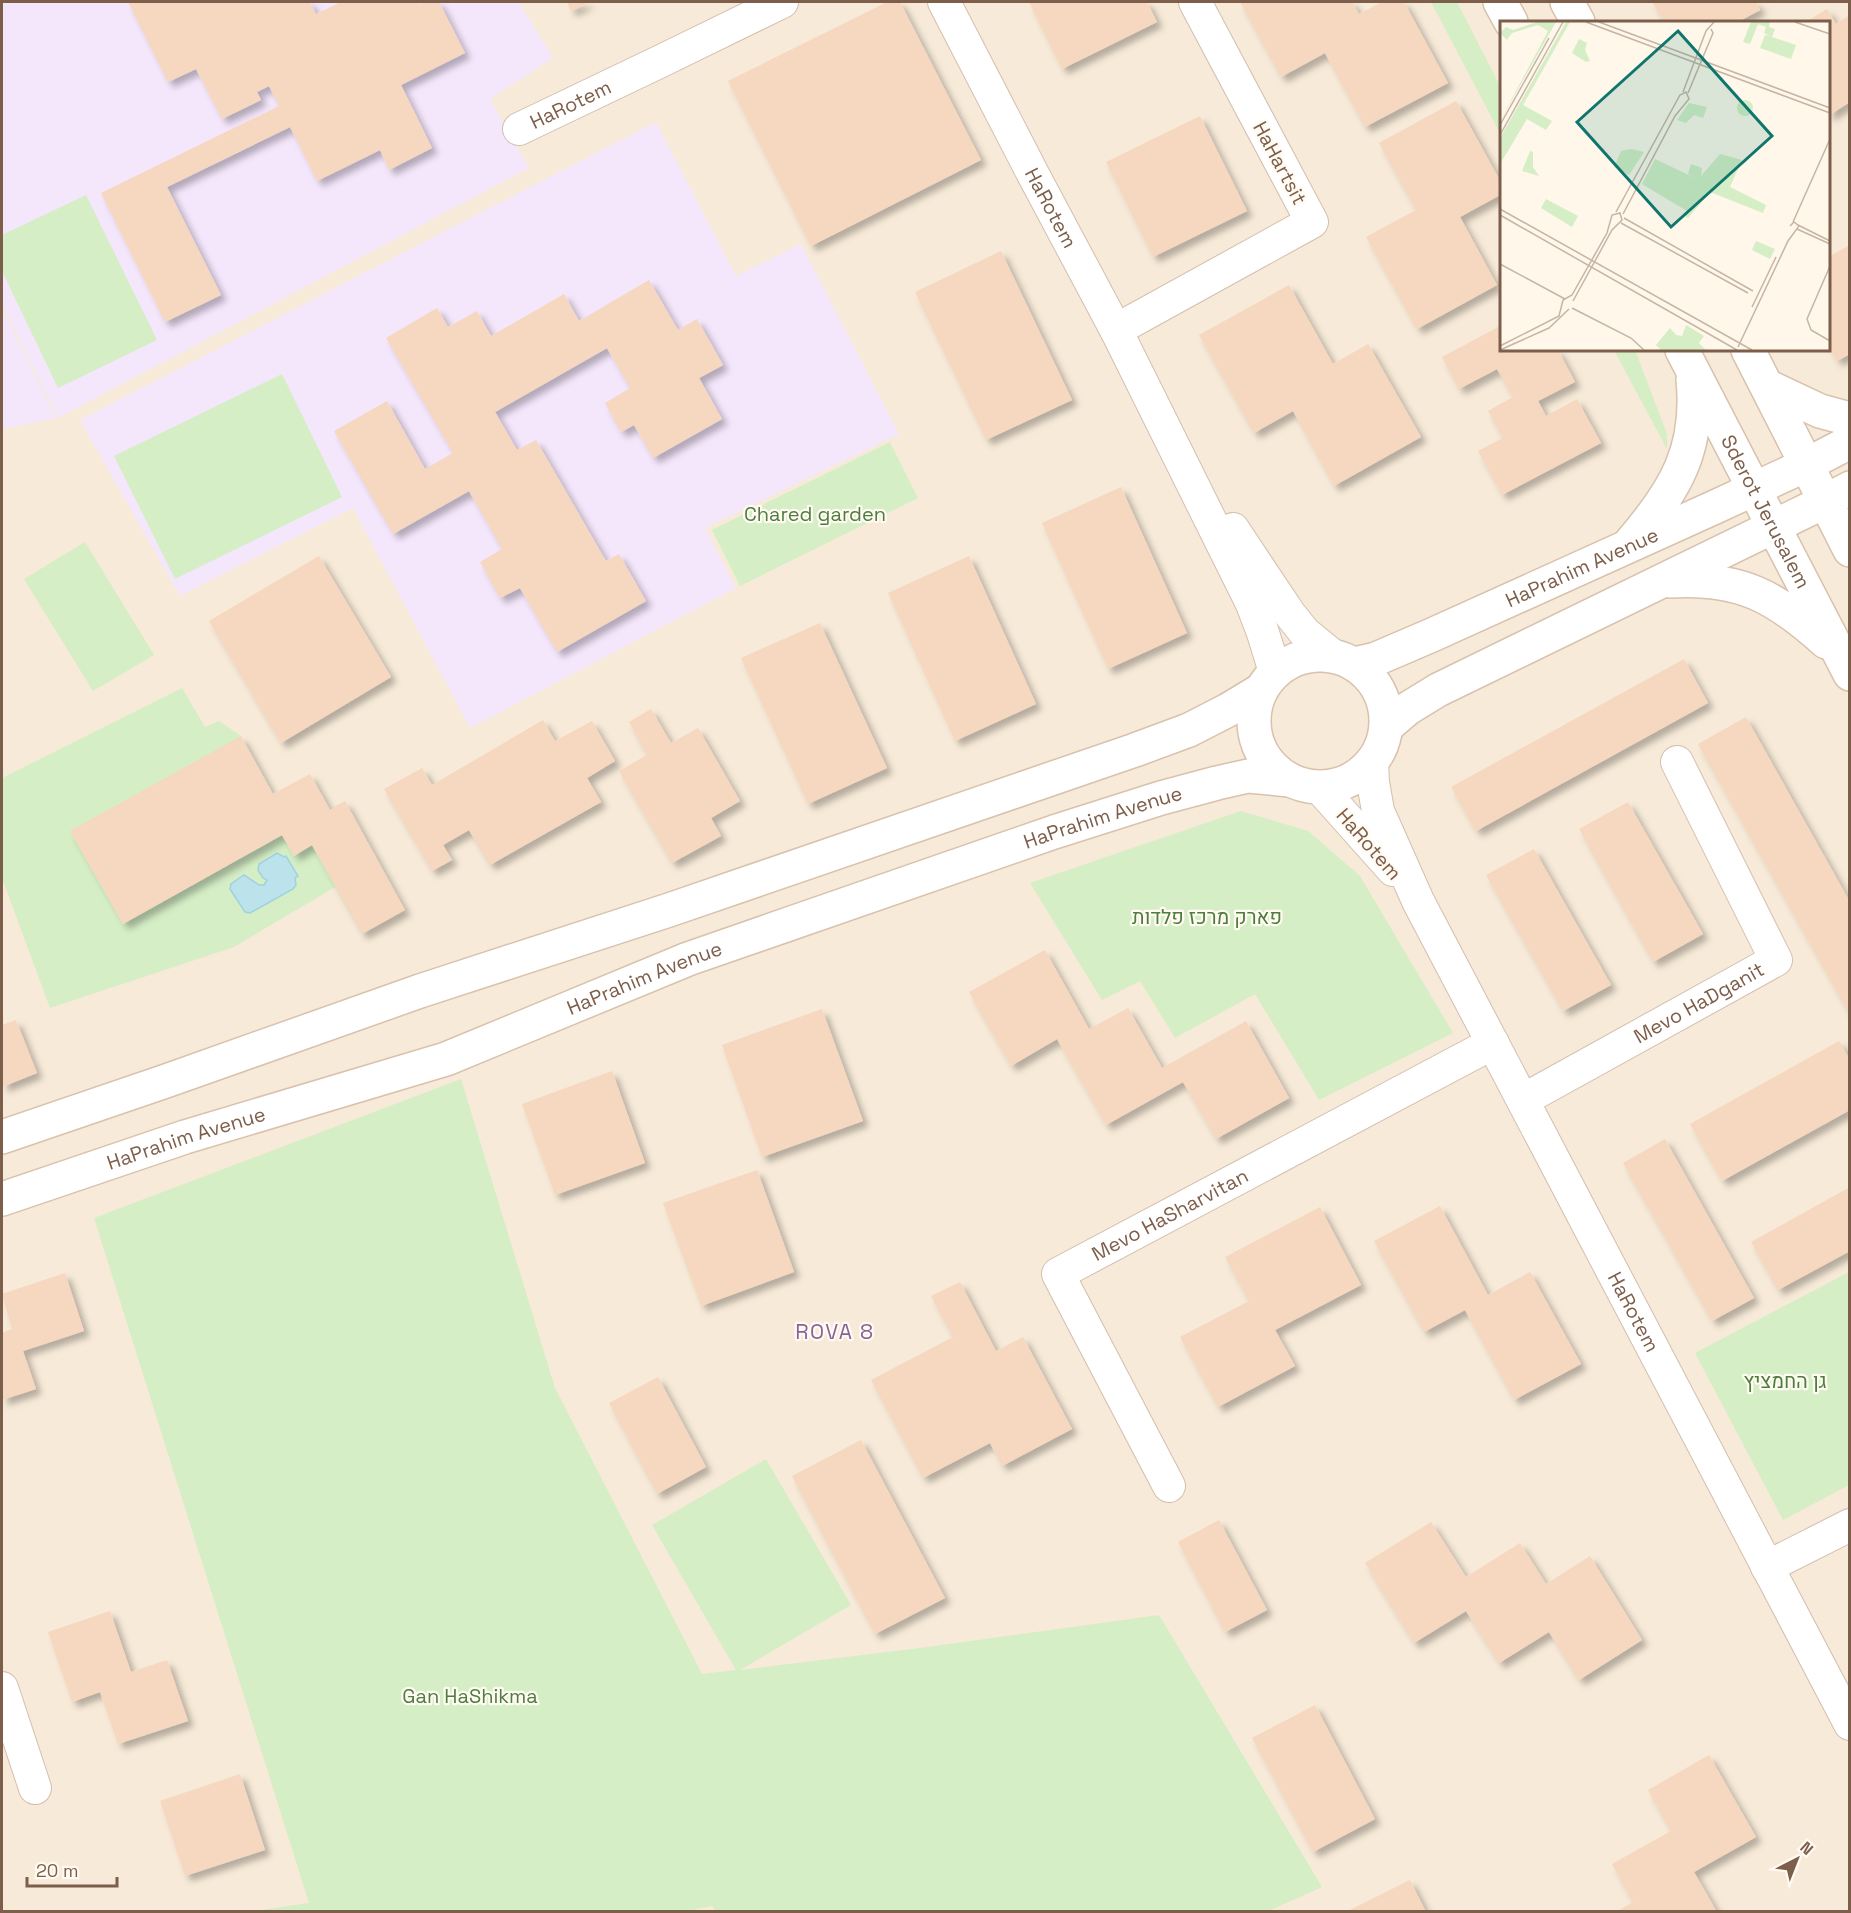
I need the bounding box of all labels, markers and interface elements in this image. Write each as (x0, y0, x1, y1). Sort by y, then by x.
inset map (1500, 21, 1830, 351)
street label: HaRotem (526, 74, 615, 135)
street label: HaHartsit (1247, 117, 1313, 209)
street label: HaRotem (1019, 163, 1083, 252)
street label: Sderot Jerusalem (1715, 430, 1816, 593)
park label: Chared garden (744, 501, 886, 527)
street label: HaPrahim Avenue (1501, 521, 1663, 613)
street label: HaPrahim Avenue (1020, 780, 1185, 855)
street label: HaRotem (1331, 803, 1407, 885)
park label: פארק מרכז פלדות (1132, 904, 1282, 930)
street label: HaPrahim Avenue (563, 935, 725, 1021)
street label: Mevo HaDganit (1629, 956, 1769, 1049)
street label: HaPrahim Avenue (103, 1101, 269, 1176)
street label: Mevo HaSharvitan (1087, 1162, 1253, 1267)
street label: HaRotem (1602, 1267, 1665, 1357)
district label: ROVA 8 (795, 1318, 875, 1345)
park label: גן החמציץ (1744, 1368, 1826, 1394)
park label: Gan HaShikma (402, 1683, 538, 1709)
north arrow (1767, 1829, 1827, 1889)
text: N (1796, 1837, 1818, 1860)
scale bar (27, 1850, 117, 1888)
text: 20 m (36, 1859, 79, 1882)

